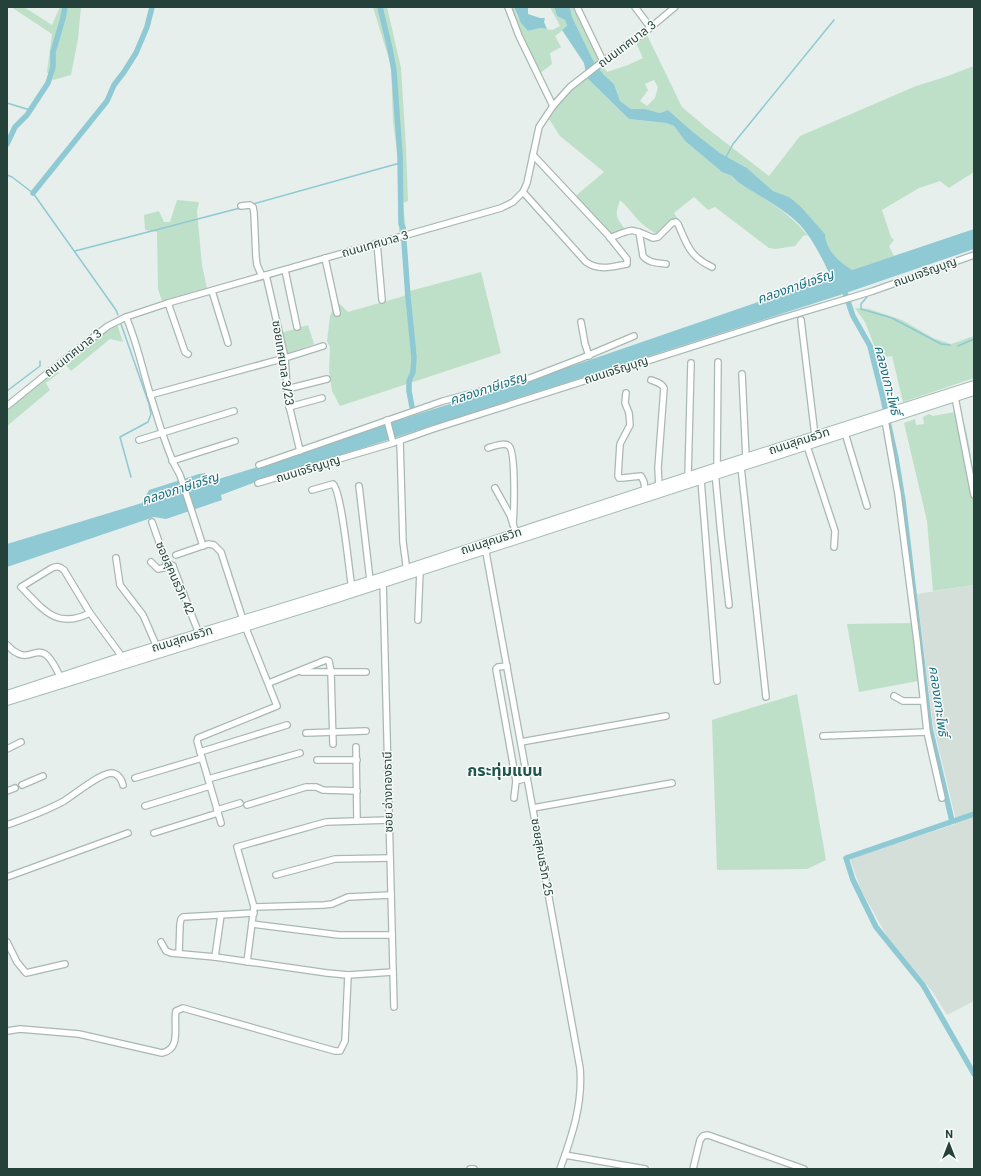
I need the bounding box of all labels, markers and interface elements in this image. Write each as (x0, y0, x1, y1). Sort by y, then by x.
street label: ถนนเทศบาล 3 (595, 18, 659, 70)
street label: ถนนเทศบาล 3 (340, 228, 410, 260)
street label: ถนนเจริญบุญ (891, 254, 959, 290)
water label: คลองภาษีเจริญ (755, 266, 836, 307)
street label: ซอยเทศบาล 3/23 (269, 319, 297, 407)
street label: ถนนเทศบาล 3 (41, 326, 105, 380)
water label: คลองเกาะโพธิ์ (872, 344, 905, 420)
street label: ถนนเจริญบุญ (582, 353, 650, 387)
water label: คลองภาษีเจริญ (448, 369, 530, 408)
street label: ถนนสุคนธวิท (767, 425, 831, 457)
street label: ถนนเจริญบุญ (274, 453, 342, 485)
water label: คลองภาษีเจริญ (140, 469, 222, 508)
street label: ถนนสุคนธวิท (459, 525, 523, 557)
street label: ซอยสุคนธวิท 42 (153, 539, 197, 617)
street label: ถนนสุคนธวิท (150, 623, 214, 655)
water label: คลองเกาะโพธิ์ (926, 665, 952, 741)
street label: ซอย อ่างทองธานี (380, 751, 396, 833)
district label: กระทุ่มแบน (467, 761, 543, 780)
street label: ซอยสุคนธวิท 25 (528, 817, 556, 897)
north arrow (929, 1124, 969, 1164)
text: N (945, 1128, 953, 1141)

